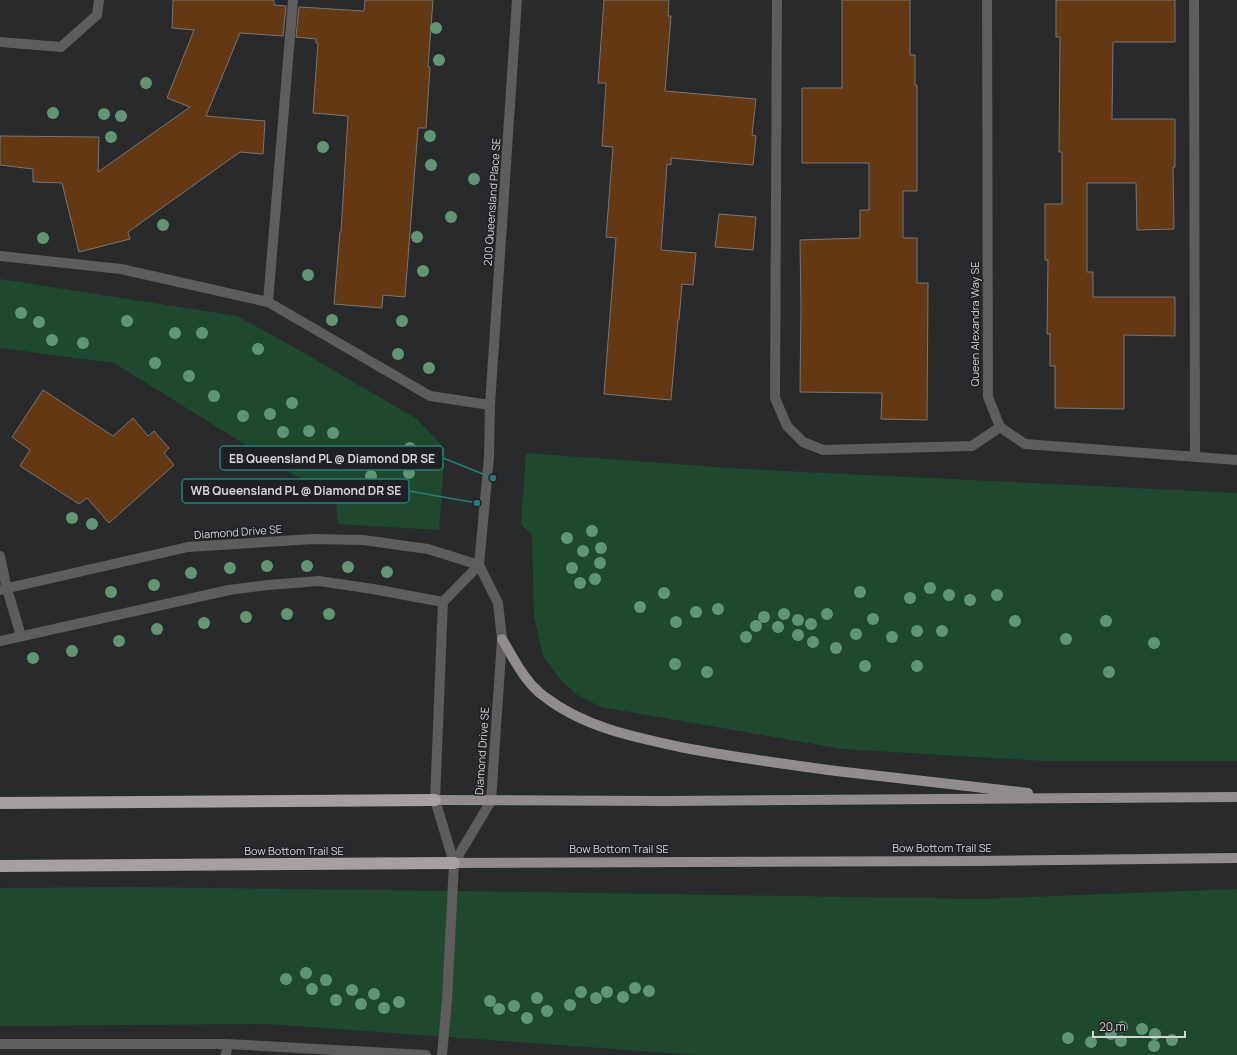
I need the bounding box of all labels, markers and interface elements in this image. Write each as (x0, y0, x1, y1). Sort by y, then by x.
street label: 200 Queensland Place SE (480, 137, 503, 266)
street label: Queen Alexandra Way SE (967, 261, 982, 387)
callout: EB Queensland PL @ Diamond DR SE (220, 446, 443, 470)
text: EB Queensland PL @ Diamond DR SE (229, 450, 435, 467)
callout: WB Queensland PL @ Diamond DR SE (182, 479, 409, 503)
text: WB Queensland PL @ Diamond DR SE (191, 482, 401, 499)
street label: Diamond Drive SE (194, 521, 282, 542)
street label: Diamond Drive SE (471, 707, 492, 795)
street label: Bow Bottom Trail SE (892, 840, 992, 855)
street label: Bow Bottom Trail SE (569, 841, 669, 856)
street label: Bow Bottom Trail SE (244, 843, 344, 858)
scale bar (1093, 1013, 1185, 1039)
text: 20 m (1099, 1018, 1126, 1035)

